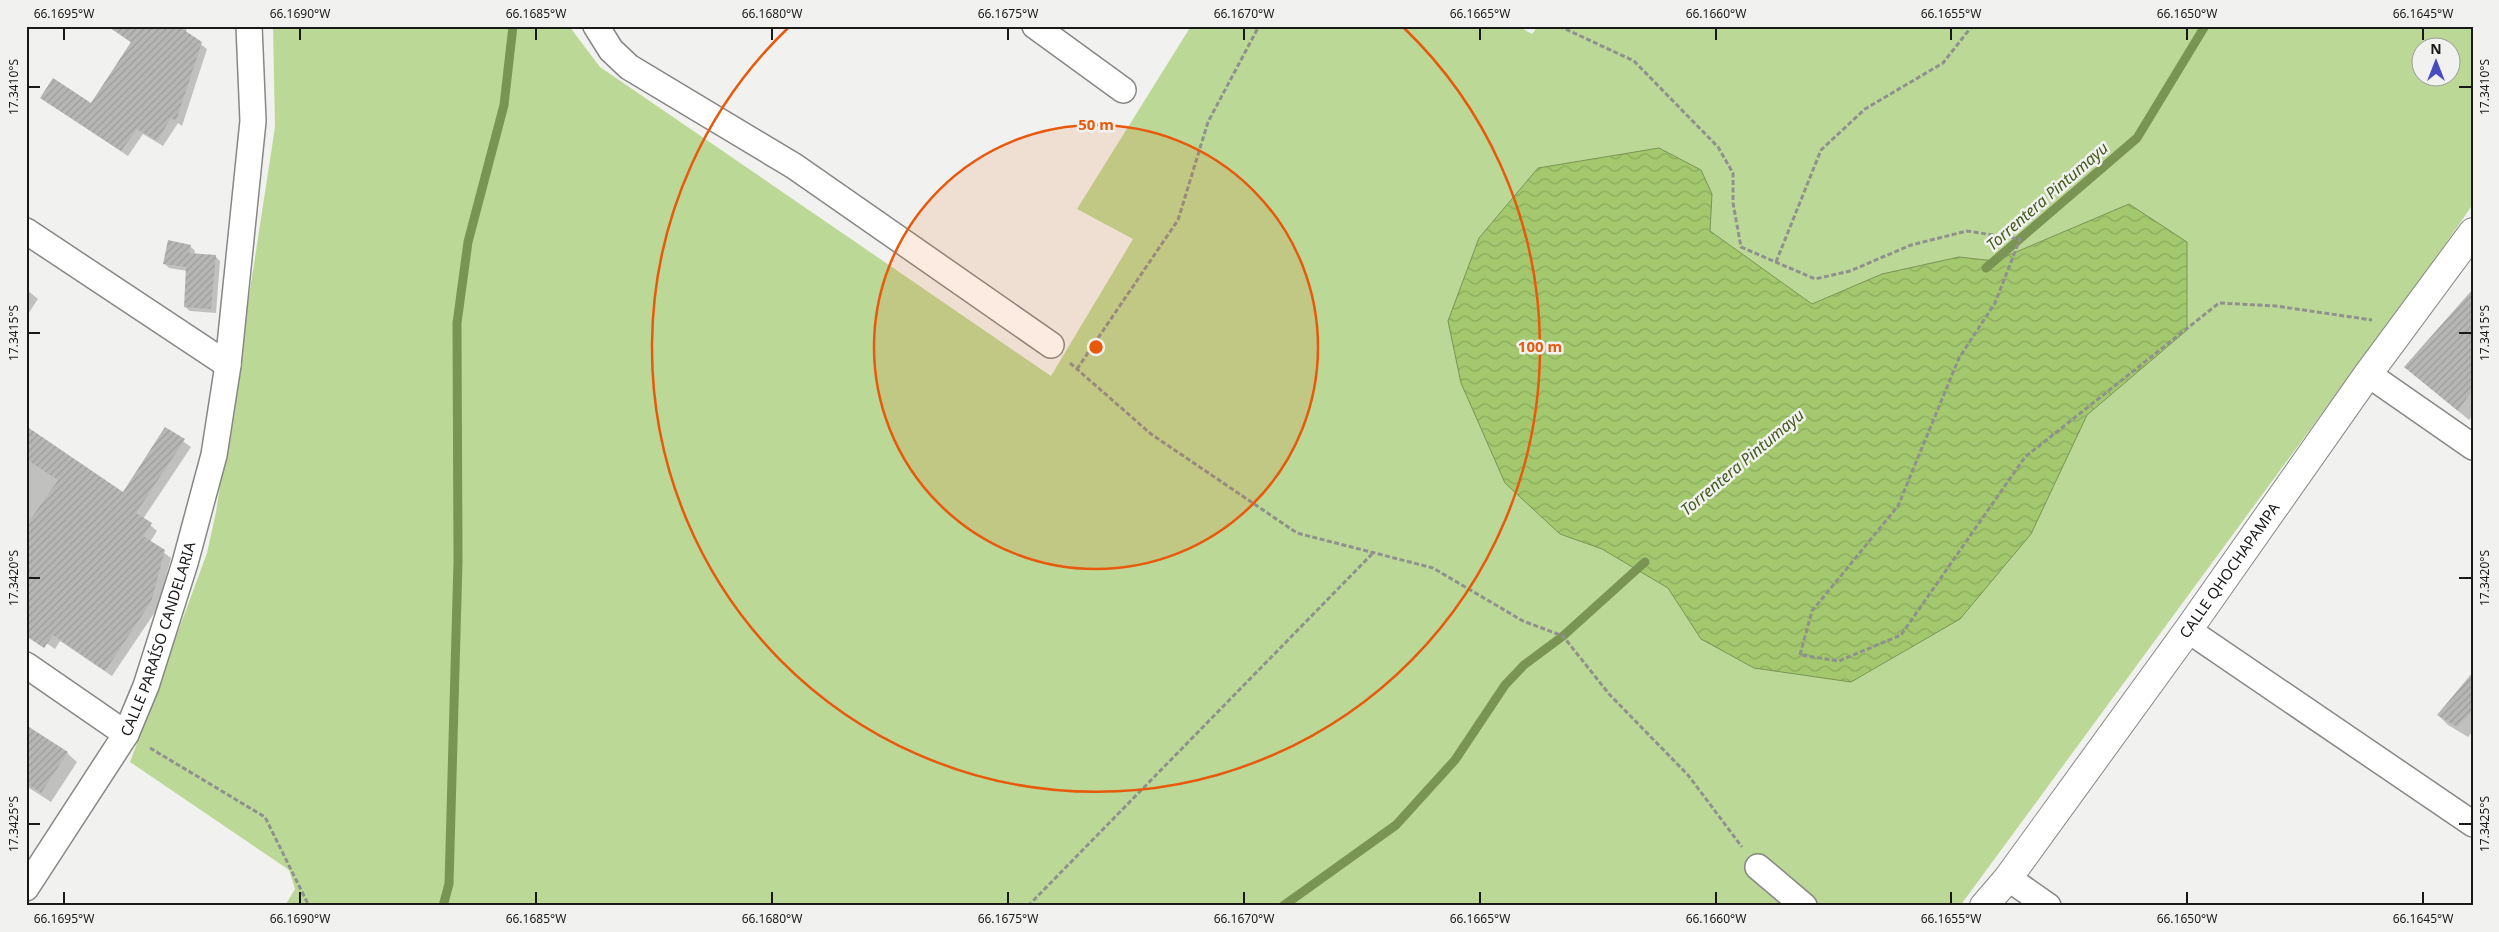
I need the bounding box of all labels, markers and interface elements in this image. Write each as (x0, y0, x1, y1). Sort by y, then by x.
text: 66.1695°W (34, 5, 94, 22)
text: 66.1690°W (270, 5, 330, 22)
text: 66.1685°W (506, 5, 566, 22)
text: 66.1680°W (742, 5, 802, 22)
text: 66.1675°W (978, 5, 1038, 22)
text: 66.1670°W (1214, 5, 1274, 22)
text: 66.1665°W (1450, 5, 1510, 22)
text: 66.1660°W (1686, 5, 1746, 22)
text: 66.1655°W (1921, 5, 1981, 22)
text: 66.1650°W (2157, 5, 2217, 22)
text: 66.1645°W (2393, 5, 2453, 22)
north arrow (2412, 38, 2462, 88)
text: N (2430, 39, 2442, 58)
text: 17.3410°S (5, 59, 22, 115)
text: 17.3410°S (2476, 59, 2493, 115)
text: 50 m (1078, 114, 1114, 134)
water label: Torrentera Pintumayu (1981, 137, 2113, 255)
text: 17.3415°S (5, 305, 22, 361)
text: 17.3415°S (2476, 305, 2493, 361)
text: 100 m (1518, 336, 1562, 356)
centre of rings (1087, 338, 1105, 356)
water label: Torrentera Pintumayu (1676, 404, 1808, 520)
street label: CALLE QHOCHAPAMPA (2174, 498, 2284, 642)
street label: CALLE PARAÍSO CANDELARIA (115, 539, 199, 739)
text: 17.3420°S (5, 550, 22, 606)
text: 17.3420°S (2476, 550, 2493, 606)
text: 17.3425°S (5, 796, 22, 852)
text: 17.3425°S (2476, 796, 2493, 852)
text: 66.1695°W (34, 910, 94, 927)
text: 66.1690°W (270, 910, 330, 927)
text: 66.1685°W (506, 910, 566, 927)
text: 66.1680°W (742, 910, 802, 927)
text: 66.1675°W (978, 910, 1038, 927)
text: 66.1670°W (1214, 910, 1274, 927)
text: 66.1665°W (1450, 910, 1510, 927)
text: 66.1660°W (1686, 910, 1746, 927)
text: 66.1655°W (1921, 910, 1981, 927)
text: 66.1650°W (2157, 910, 2217, 927)
text: 66.1645°W (2393, 910, 2453, 927)

